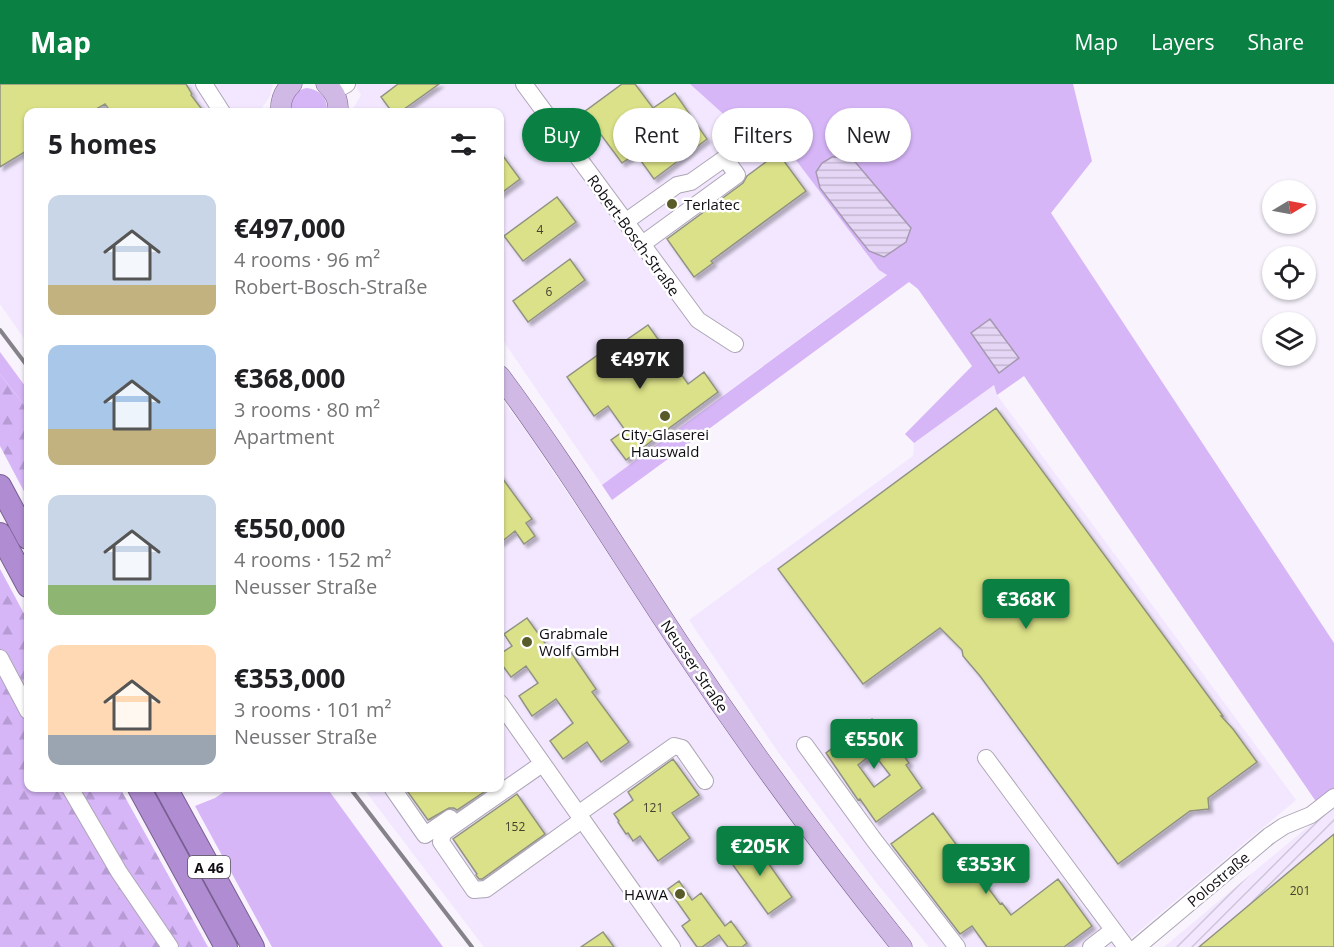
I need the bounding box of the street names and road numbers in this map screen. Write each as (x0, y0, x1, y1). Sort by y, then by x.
street label: Robert-Bosch-Straße (583, 170, 685, 300)
street label: Neusser Straße (657, 616, 733, 716)
street label: Polostraße (1183, 847, 1253, 911)
road number: A 46 (188, 856, 230, 878)

